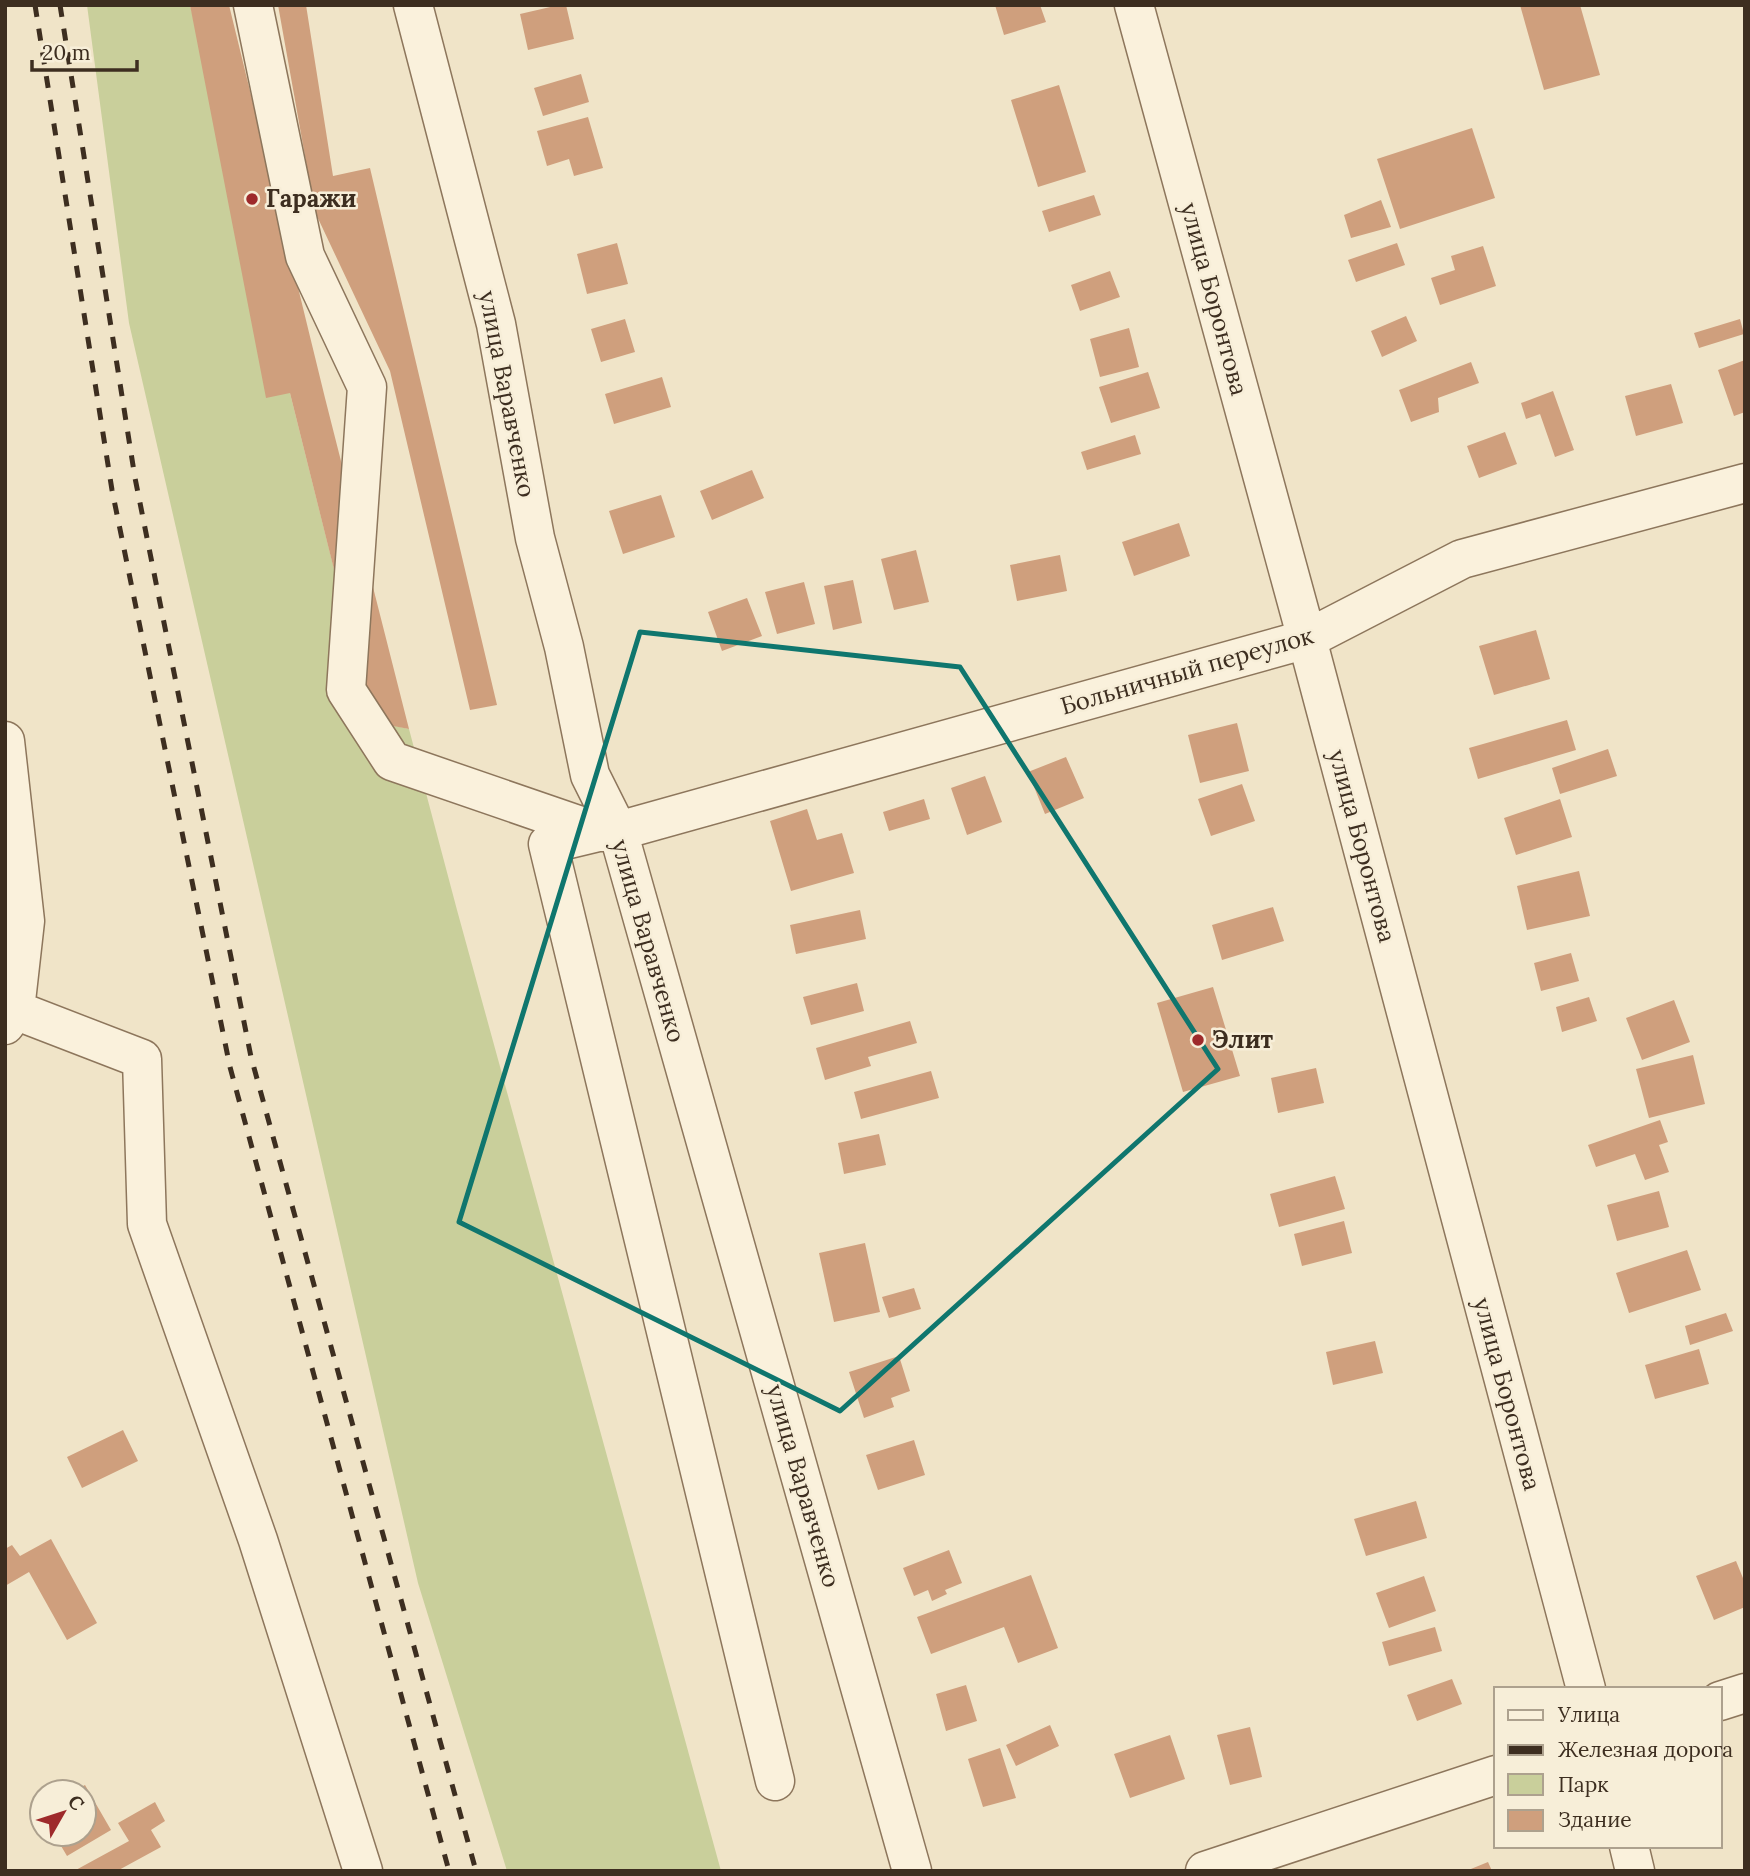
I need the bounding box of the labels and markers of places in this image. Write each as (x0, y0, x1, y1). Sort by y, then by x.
place label: Гаражи (266, 183, 357, 214)
marker: Гаражи (244, 191, 260, 207)
place label: Элит (1212, 1024, 1273, 1055)
marker: Элит (1190, 1032, 1206, 1048)

